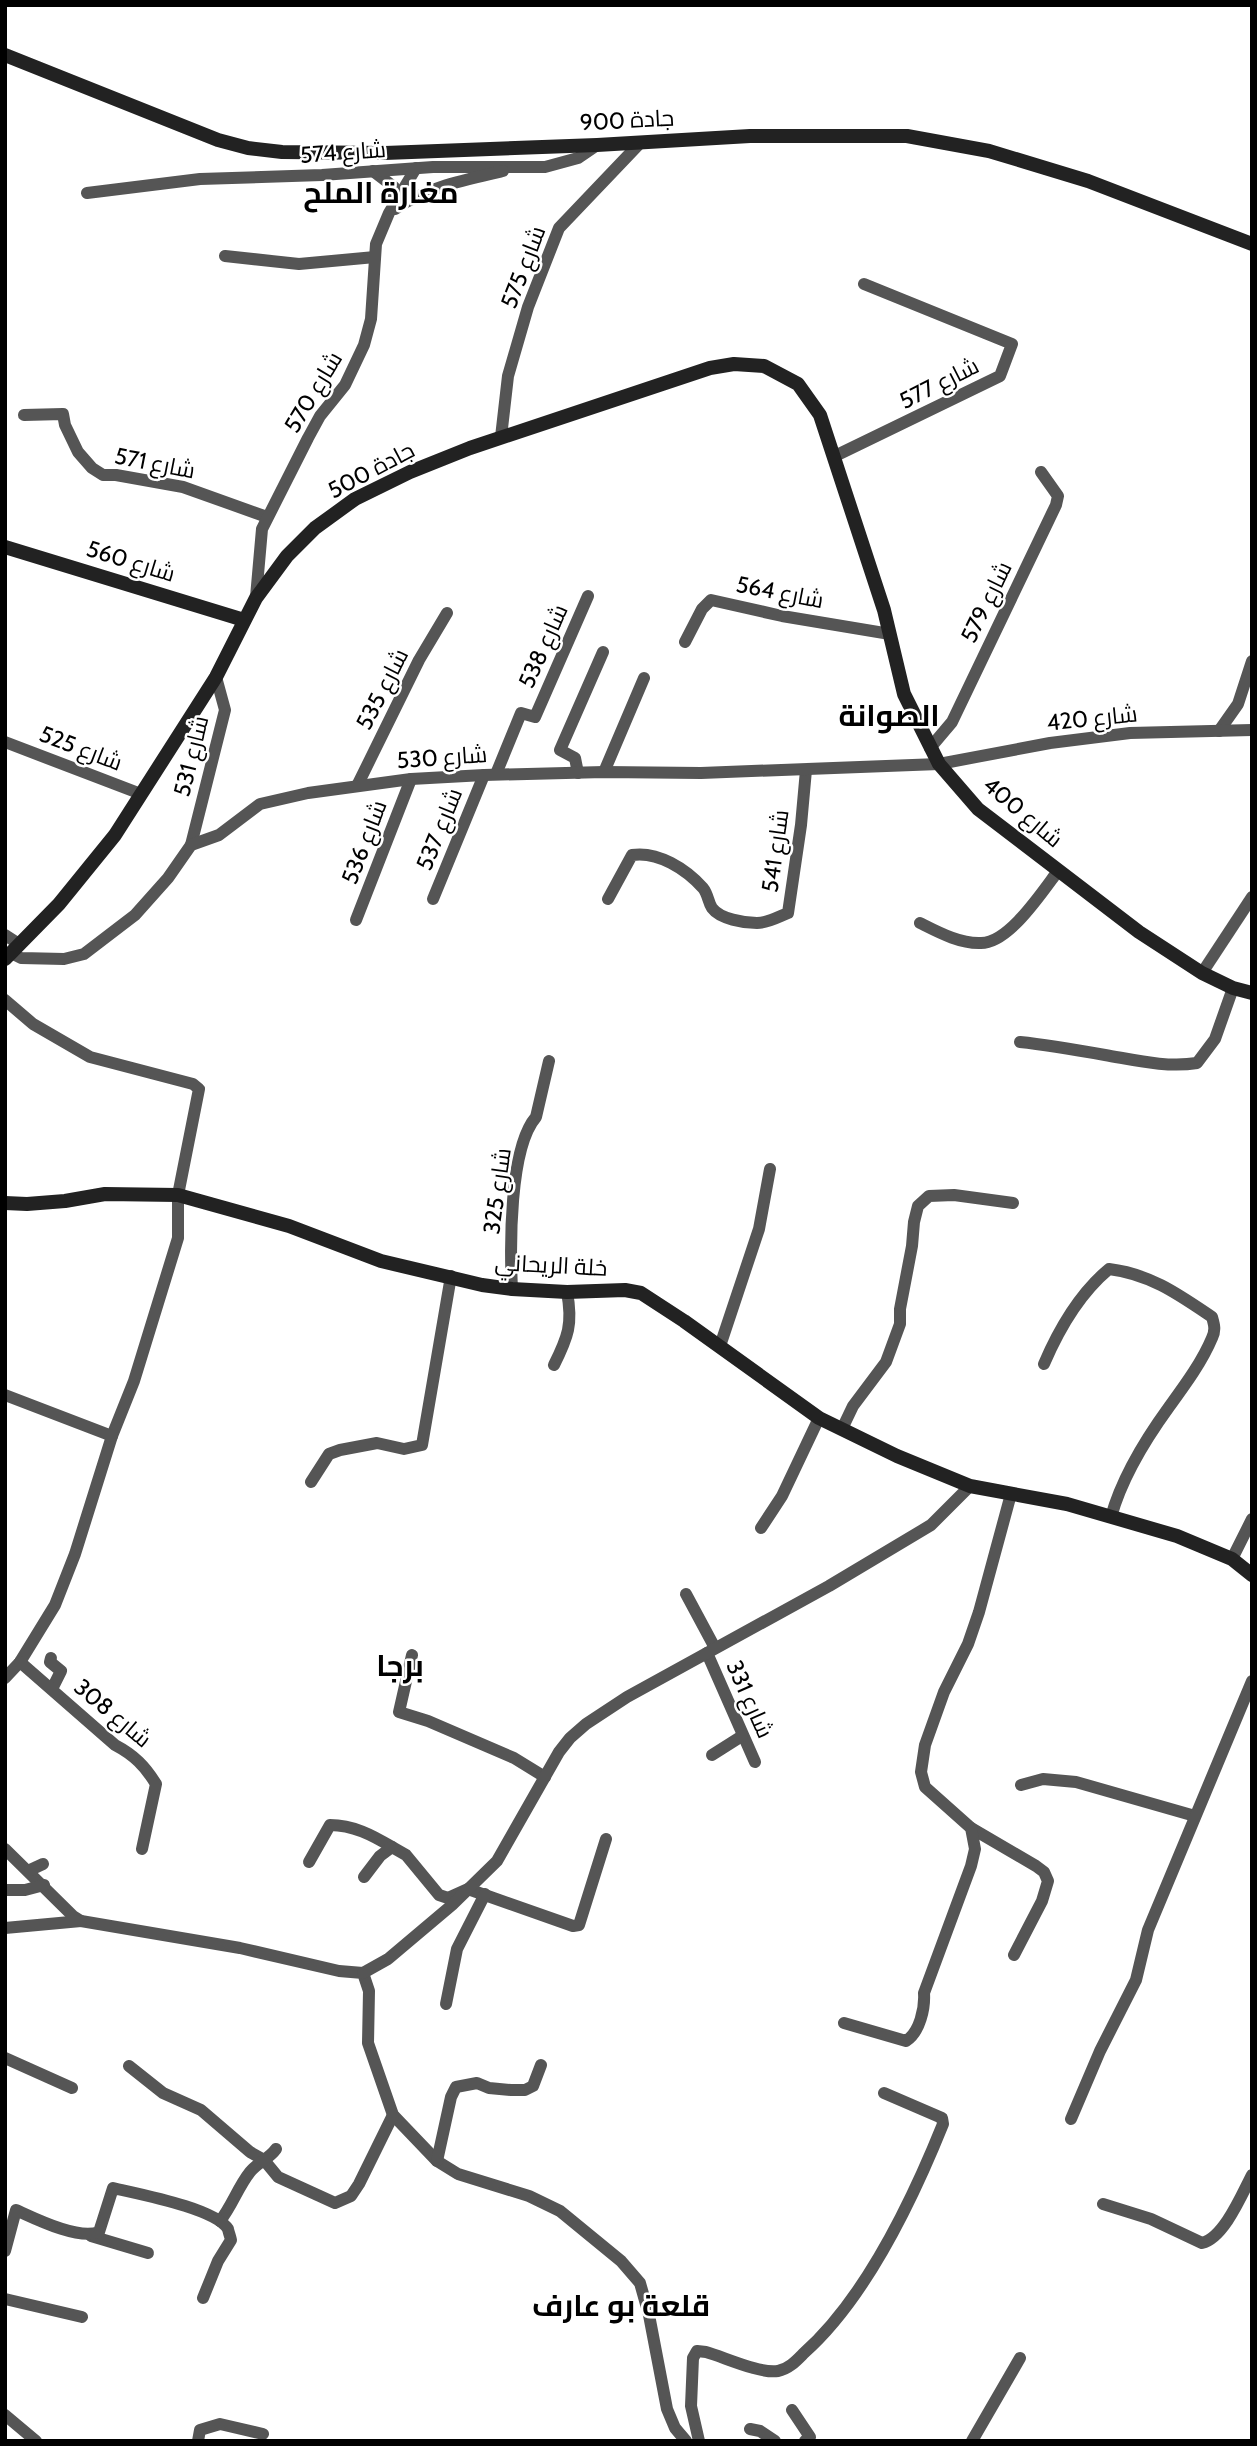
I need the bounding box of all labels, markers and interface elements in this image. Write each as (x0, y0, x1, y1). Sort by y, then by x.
street label: جادة 900 (579, 104, 675, 136)
street label: شارع 574 (299, 135, 387, 171)
district label: مغارة الملح (303, 174, 459, 213)
street label: شارع 575 (494, 222, 553, 313)
street label: شارع 570 (278, 346, 350, 439)
street label: شارع 577 (895, 351, 984, 417)
street label: جادة 500 (323, 436, 419, 504)
street label: شارع 571 (112, 442, 198, 486)
street label: شارع 560 (83, 534, 179, 590)
street label: شارع 579 (954, 557, 1019, 648)
street label: شارع 564 (733, 570, 826, 616)
street label: شارع 538 (512, 600, 576, 693)
street label: شارع 535 (350, 644, 416, 735)
district label: الصوانة (838, 697, 940, 734)
street label: شارع 420 (1045, 699, 1139, 739)
street label: شارع 531 (167, 713, 216, 800)
street label: شارع 525 (35, 719, 126, 778)
street label: شارع 530 (396, 740, 488, 776)
street label: شارع 400 (976, 771, 1068, 855)
street label: شارع 537 (410, 784, 470, 875)
street label: شارع 536 (335, 796, 395, 889)
street label: شارع 541 (755, 808, 797, 894)
street label: شارع 325 (477, 1146, 519, 1236)
street label: خلة الريحاني (494, 1248, 608, 1286)
district label: برجا (376, 1647, 424, 1684)
street label: شارع 331 (719, 1656, 779, 1743)
street label: شارع 308 (67, 1673, 157, 1755)
district label: قلعة بو عارف (532, 2287, 710, 2324)

